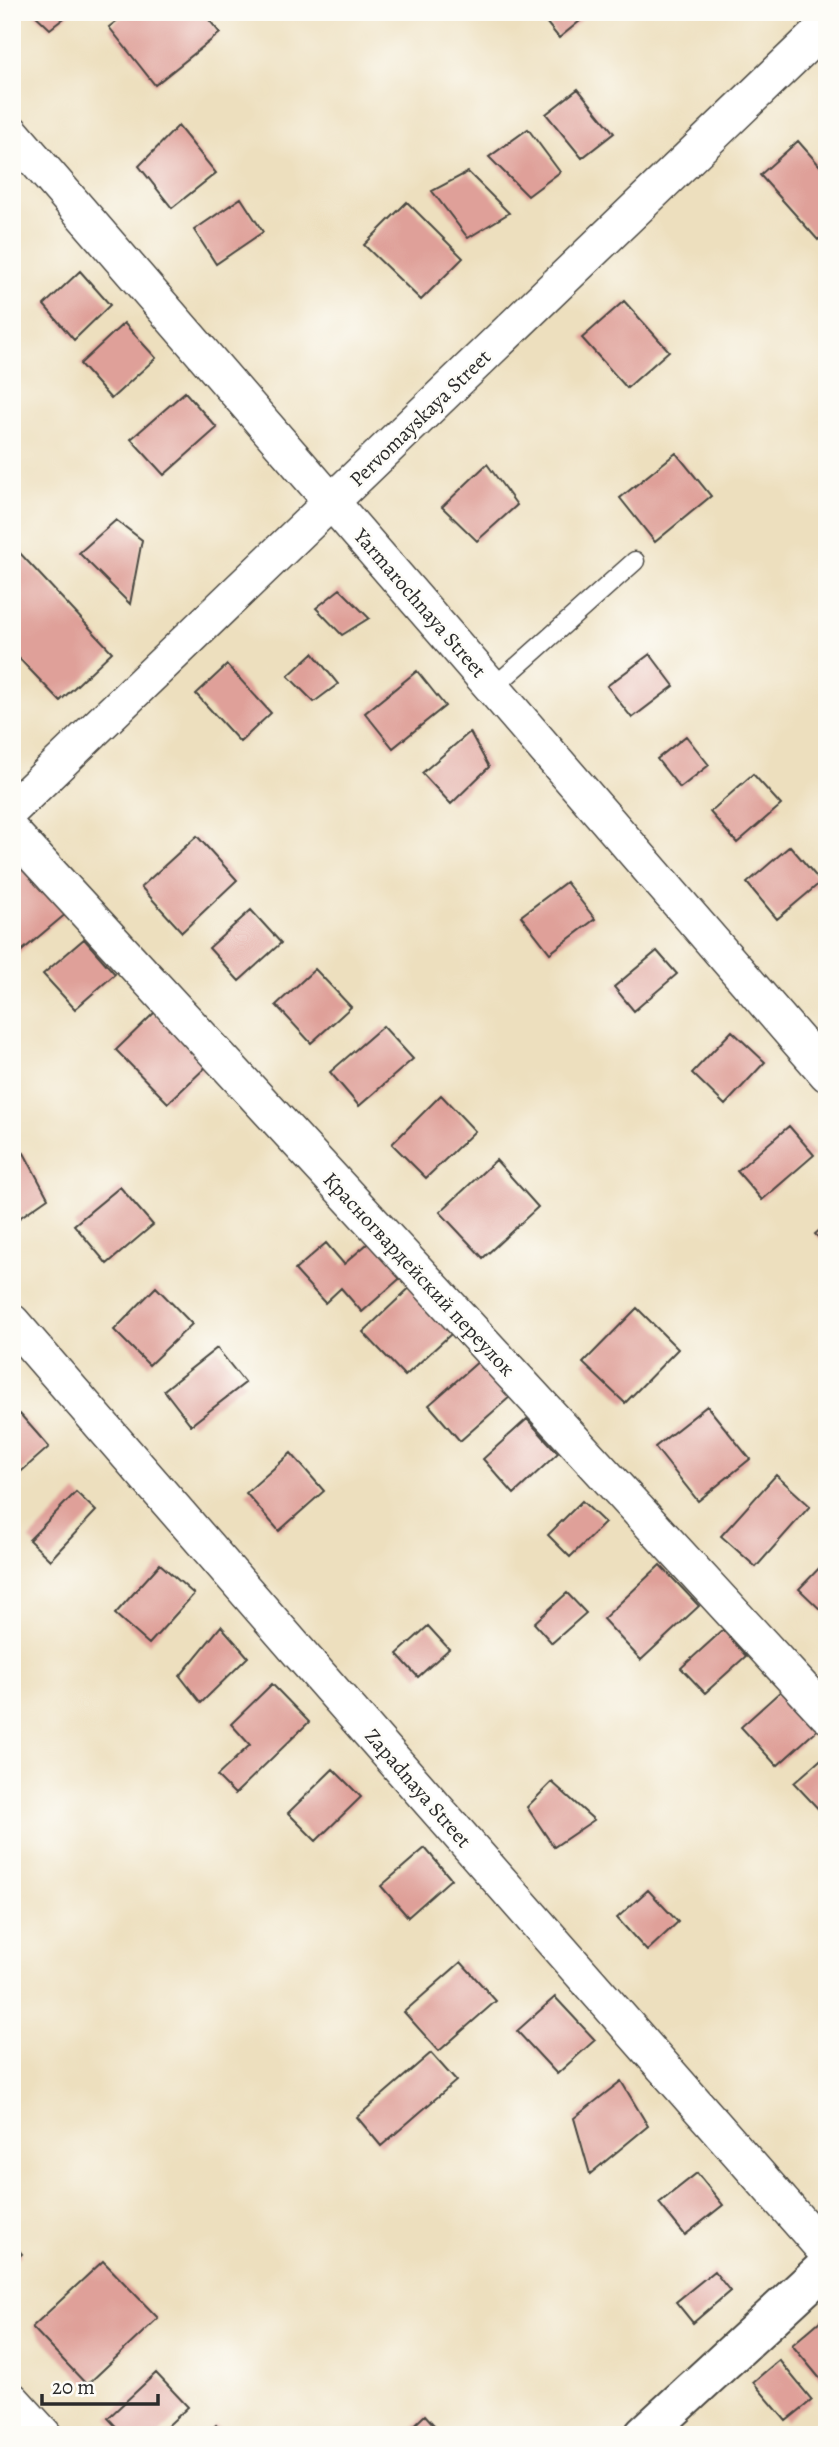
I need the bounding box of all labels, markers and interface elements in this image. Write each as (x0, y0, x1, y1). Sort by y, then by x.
street label: Pervomayskaya Street (343, 343, 497, 493)
street label: Yarmarochnaya Street (347, 522, 493, 684)
street label: Красногвардейский переулок (317, 1166, 521, 1382)
street label: Zapadnaya Street (358, 1722, 478, 1854)
scale bar (42, 2363, 158, 2407)
text: 20 m (52, 2373, 95, 2401)

